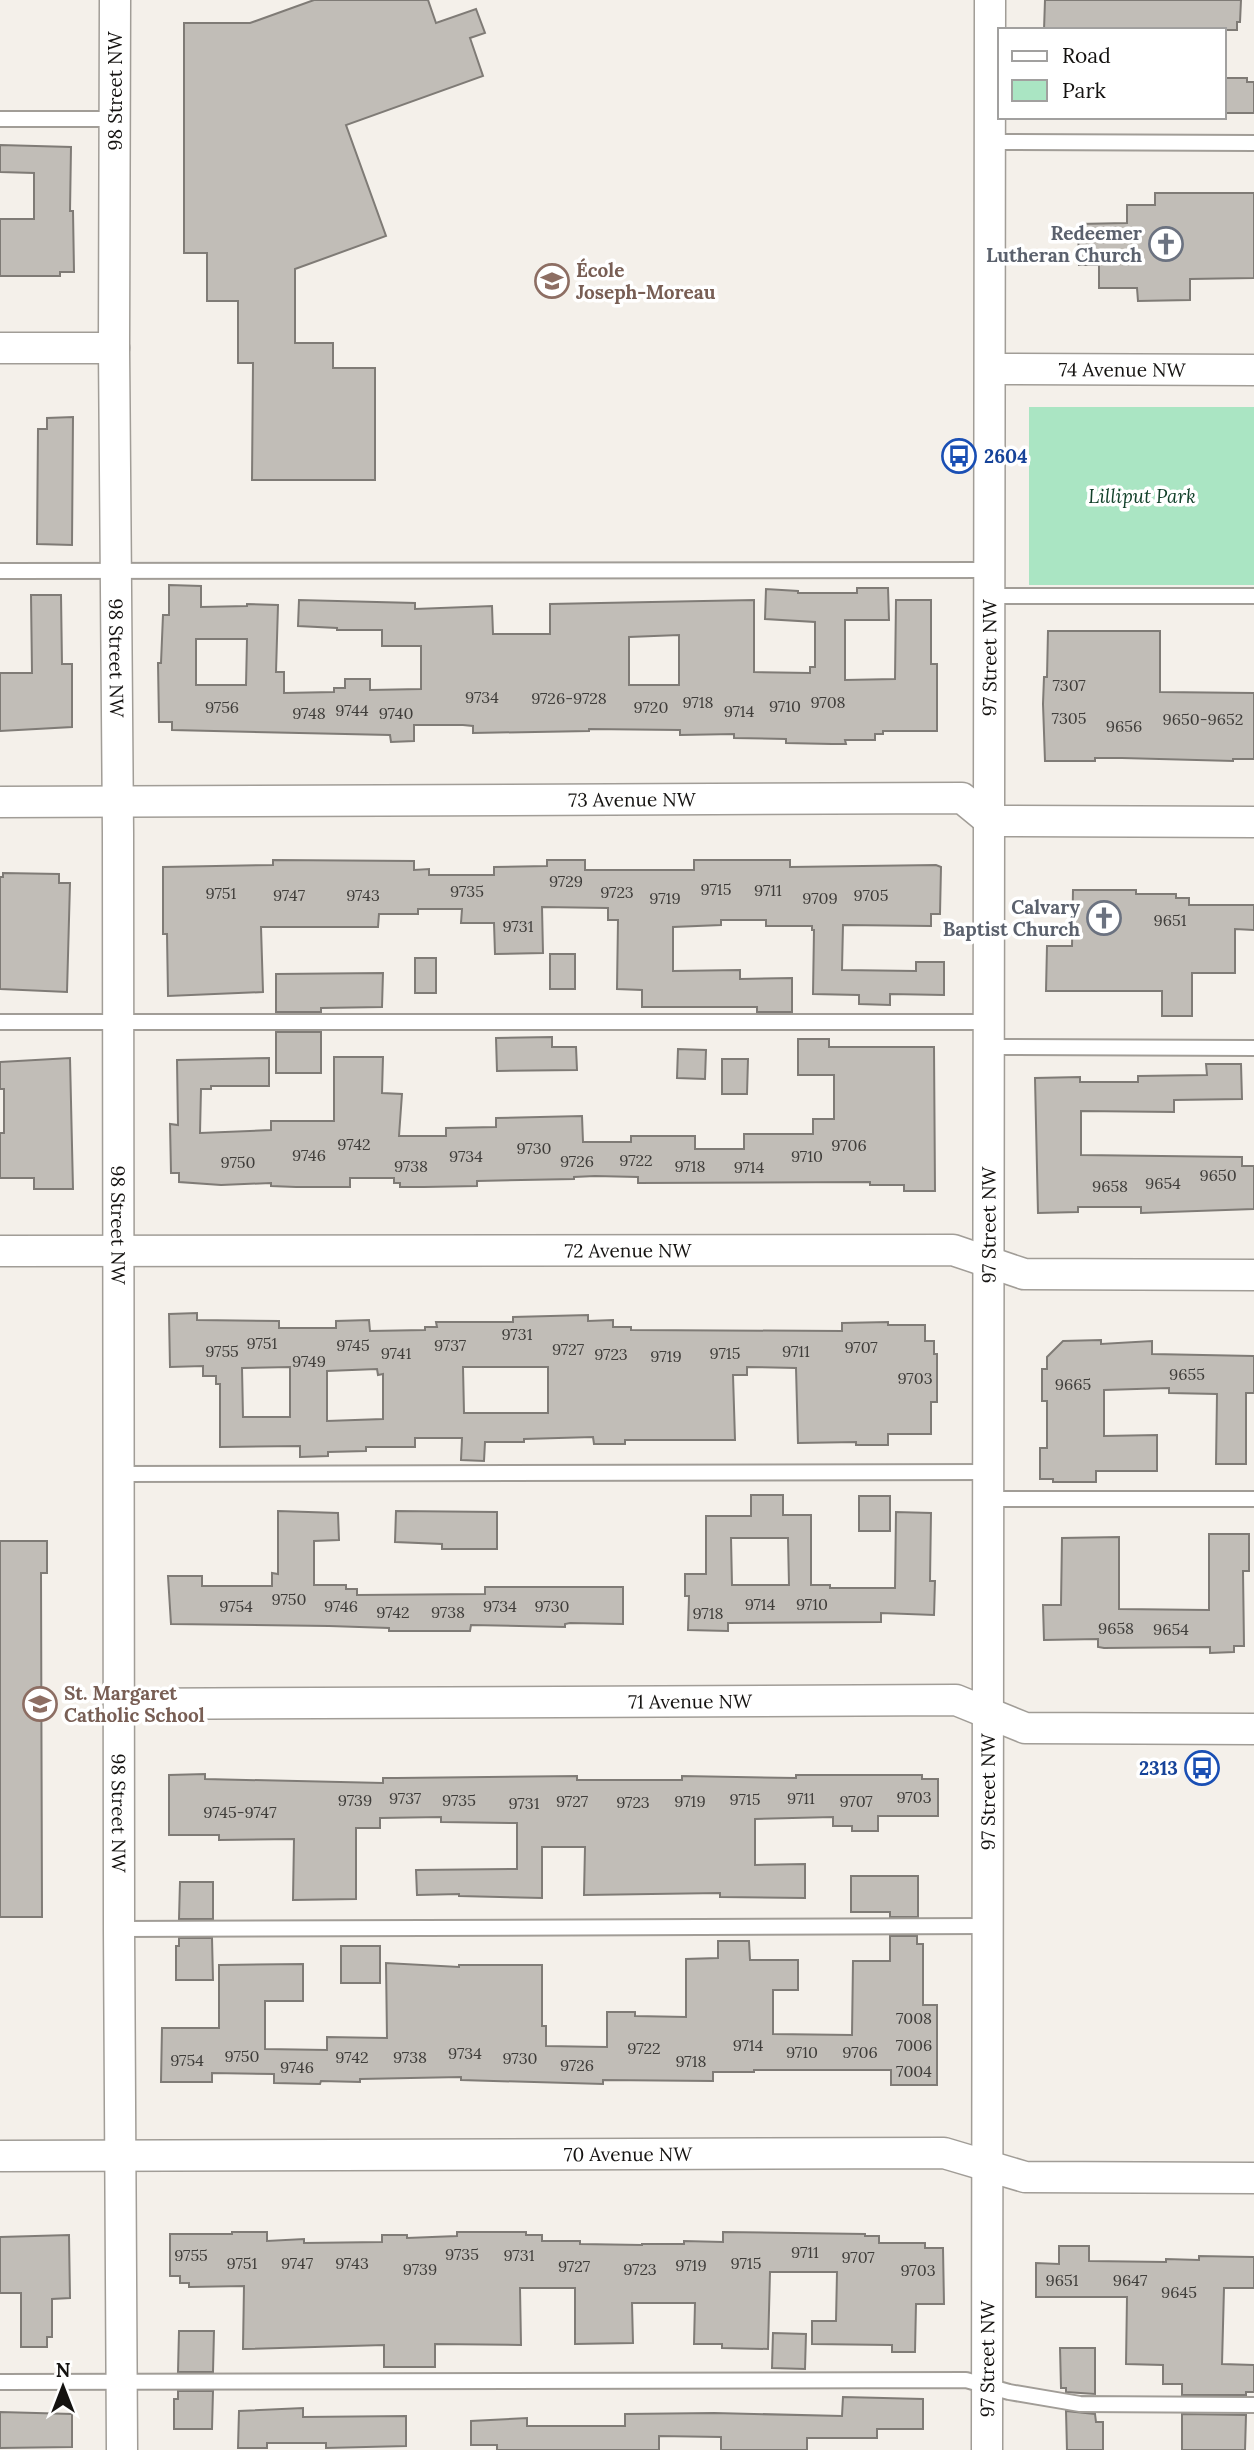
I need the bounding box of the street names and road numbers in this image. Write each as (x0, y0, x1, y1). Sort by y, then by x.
street label: 98 Street NW (103, 30, 127, 150)
street label: 74 Avenue NW (1059, 357, 1187, 382)
street label: 98 Street NW (104, 598, 129, 719)
street label: 97 Street NW (977, 599, 1001, 716)
street label: 73 Avenue NW (568, 787, 697, 812)
street label: 98 Street NW (106, 1165, 130, 1286)
street label: 97 Street NW (976, 1166, 1001, 1283)
street label: 72 Avenue NW (565, 1238, 693, 1262)
street label: 71 Avenue NW (628, 1689, 753, 1714)
street label: 97 Street NW (976, 1733, 1000, 1850)
street label: 98 Street NW (107, 1753, 131, 1874)
street label: 70 Avenue NW (564, 2142, 693, 2166)
street label: 97 Street NW (975, 2300, 999, 2417)

